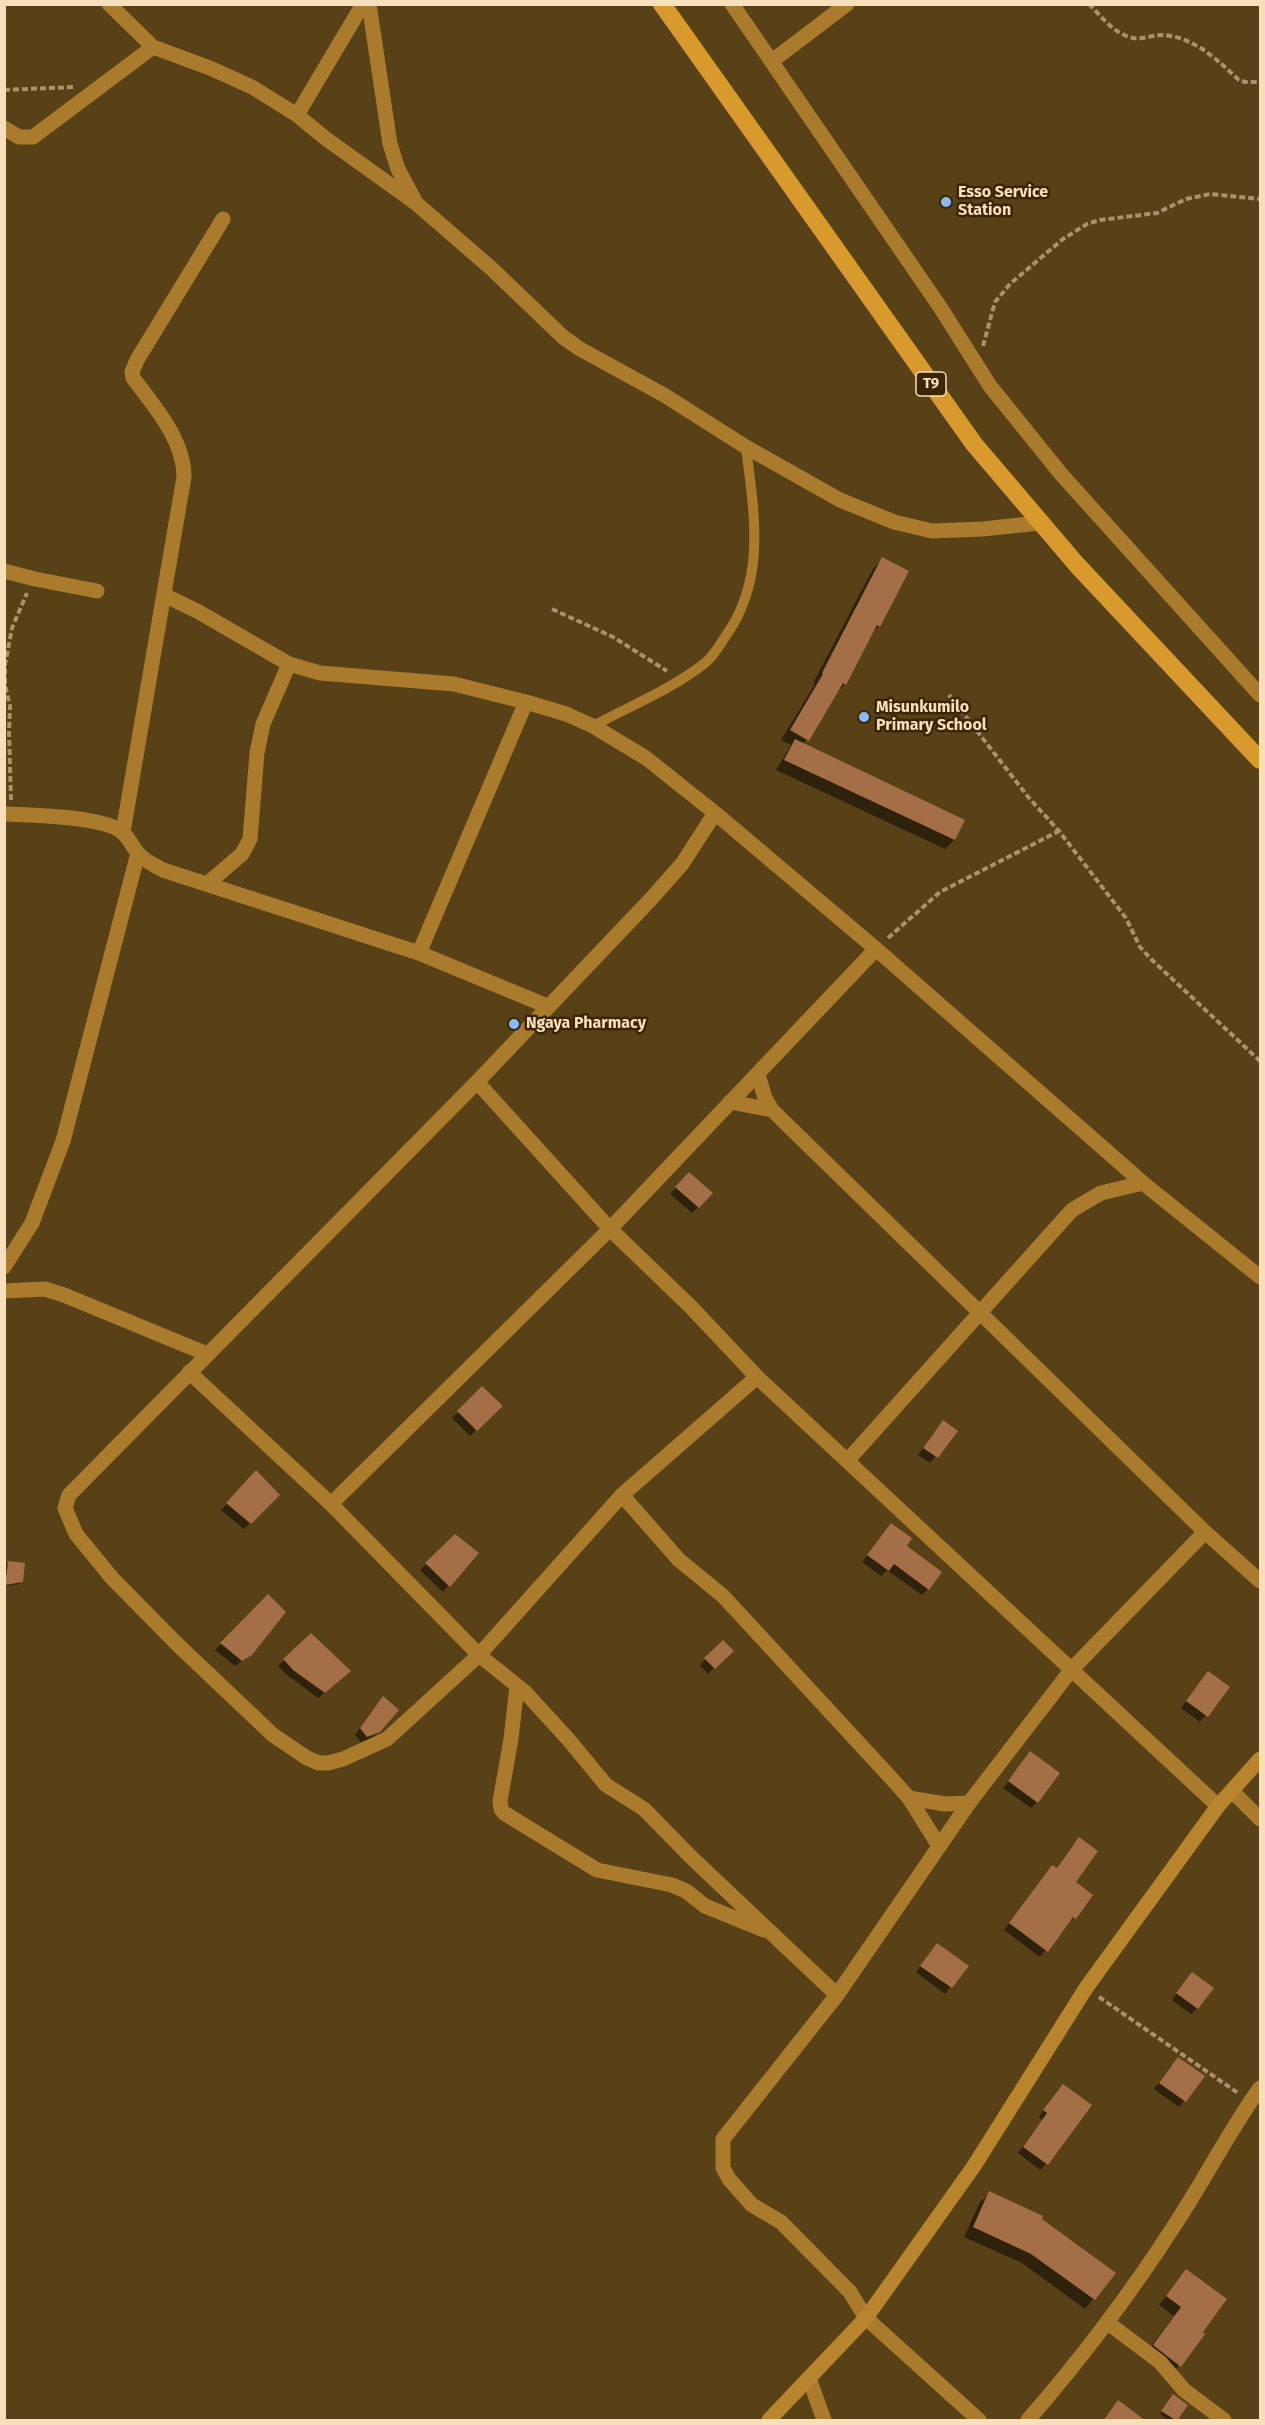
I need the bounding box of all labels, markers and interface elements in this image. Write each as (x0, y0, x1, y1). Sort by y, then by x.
place label: Esso Service Station (958, 183, 1048, 221)
marker: Esso Service Station (939, 195, 953, 209)
road number: T9 (916, 372, 946, 396)
place label: Misunkumilo Primary School (876, 698, 986, 736)
marker: Misunkumilo Primary School (857, 710, 871, 724)
place label: Ngaya Pharmacy (526, 1014, 646, 1034)
marker: Ngaya Pharmacy (507, 1017, 521, 1031)

